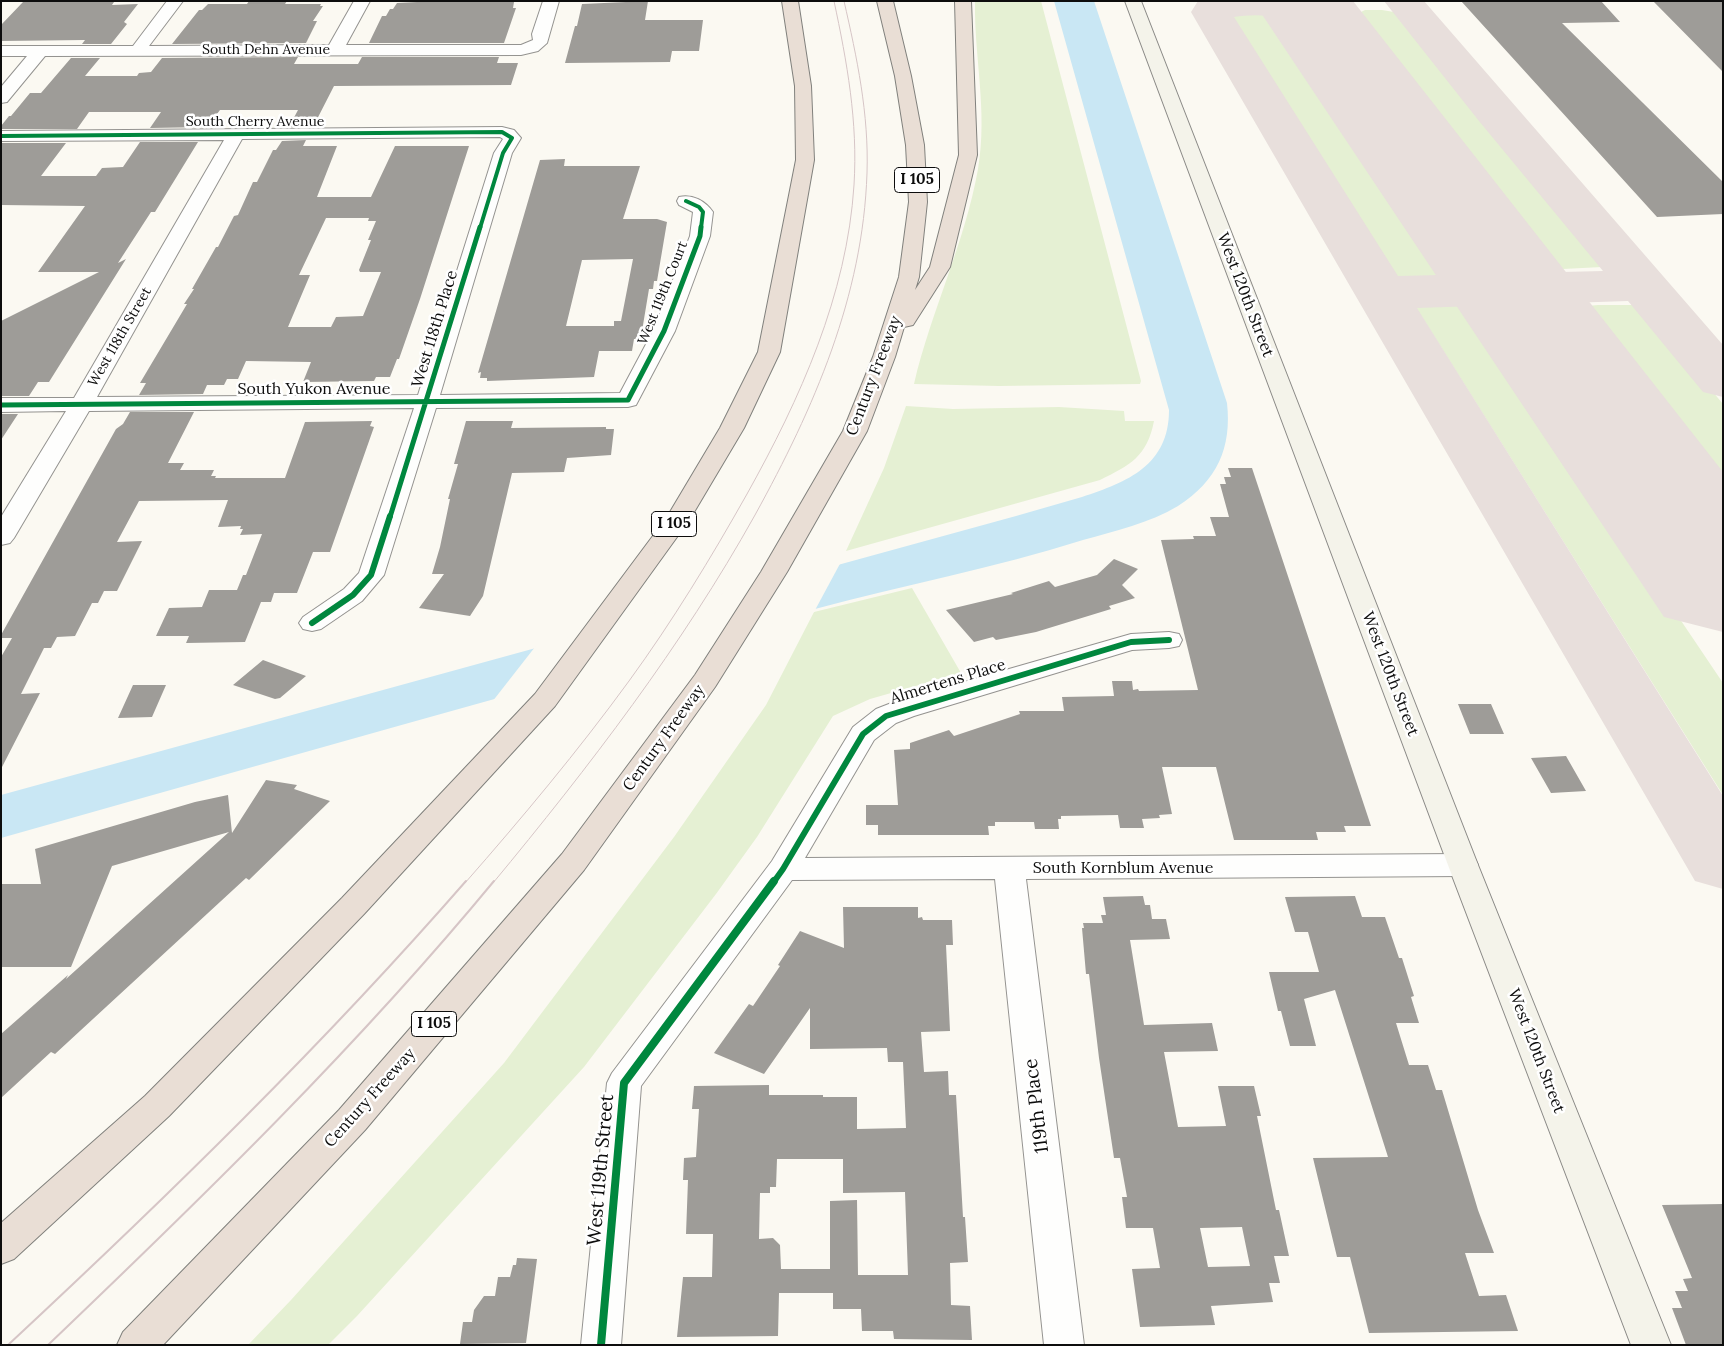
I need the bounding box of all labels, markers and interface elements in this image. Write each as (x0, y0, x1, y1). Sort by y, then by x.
street label: South Dehn Avenue (202, 42, 330, 58)
street label: South Cherry Avenue (186, 114, 324, 130)
road number: I 105 (894, 168, 940, 192)
street label: West 120th Street (1212, 230, 1278, 360)
street label: West 119th Court (635, 239, 691, 347)
street label: West 118th Place (408, 268, 462, 390)
street label: West 118th Street (85, 284, 155, 390)
street label: Century Freeway (842, 313, 906, 439)
street label: South Yukon Avenue (238, 379, 390, 399)
road number: I 105 (652, 512, 696, 536)
street label: West 120th Street (1357, 609, 1423, 739)
street label: Almertens Place (888, 655, 1008, 709)
street label: Century Freeway (619, 681, 709, 795)
street label: South Kornblum Avenue (1033, 858, 1213, 878)
street label: West 120th Street (1503, 986, 1569, 1116)
road number: I 105 (412, 1012, 456, 1036)
street label: Century Freeway (320, 1044, 420, 1152)
street label: 119th Place (1020, 1057, 1054, 1155)
street label: West 119th Street (583, 1093, 619, 1247)

